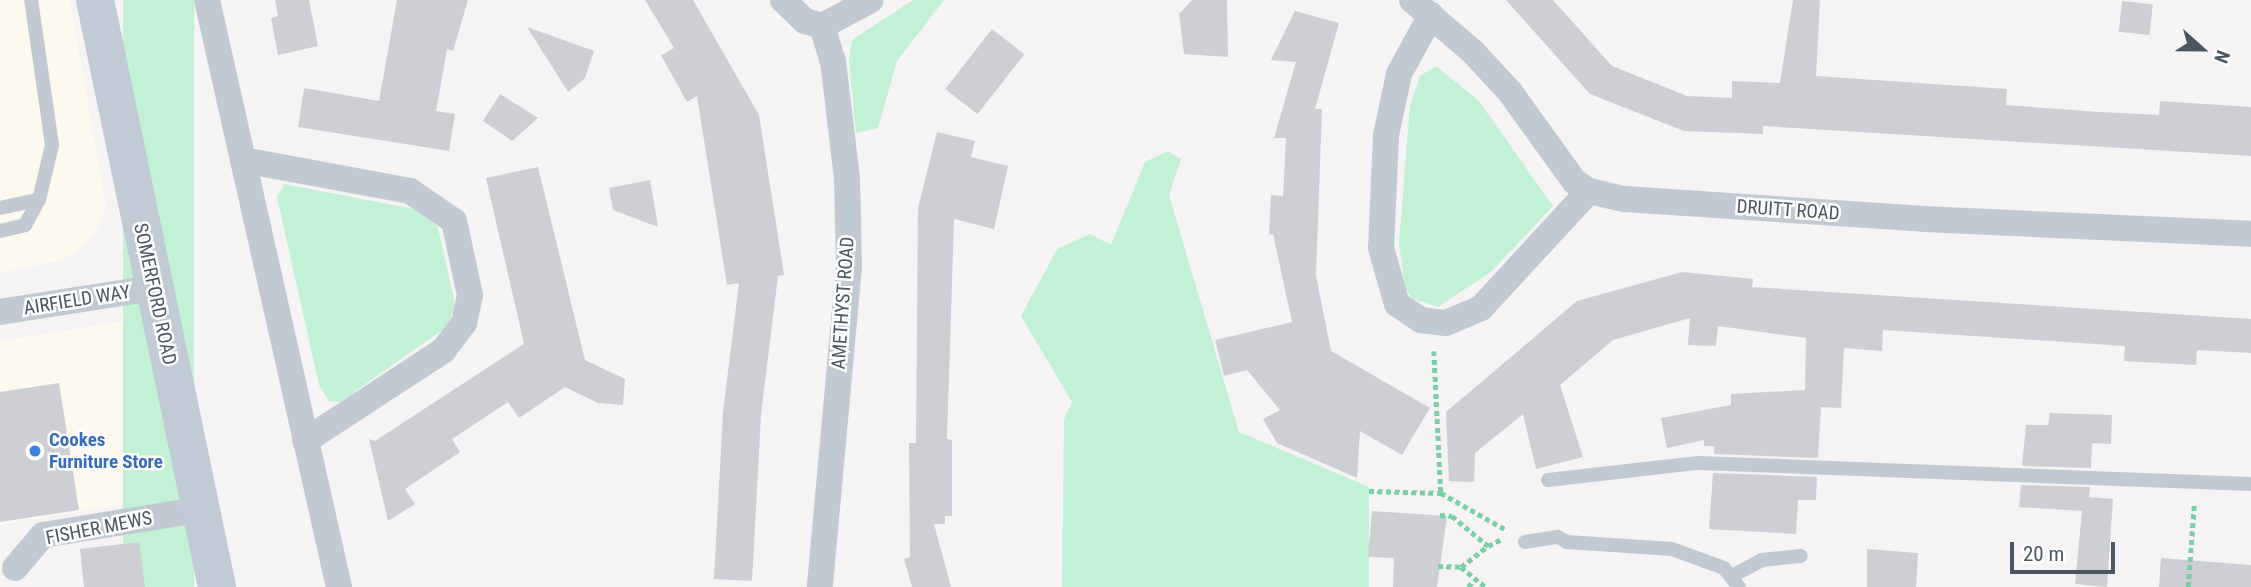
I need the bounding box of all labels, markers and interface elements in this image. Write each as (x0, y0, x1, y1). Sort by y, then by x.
north arrow (2167, 14, 2237, 84)
text: N (2209, 47, 2235, 66)
street label: DRUITT ROAD (1736, 195, 1840, 225)
street label: SOMERFORD ROAD (129, 221, 181, 367)
street label: AMETHYST ROAD (827, 236, 859, 370)
street label: AIRFIELD WAY (22, 280, 132, 320)
place label: Cookes Furniture Store (49, 429, 163, 473)
marker: Cookes Furniture Store (27, 443, 43, 459)
street label: FISHER MEWS (44, 507, 154, 549)
scale bar (2013, 528, 2118, 572)
text: 20 m (2023, 542, 2064, 566)

